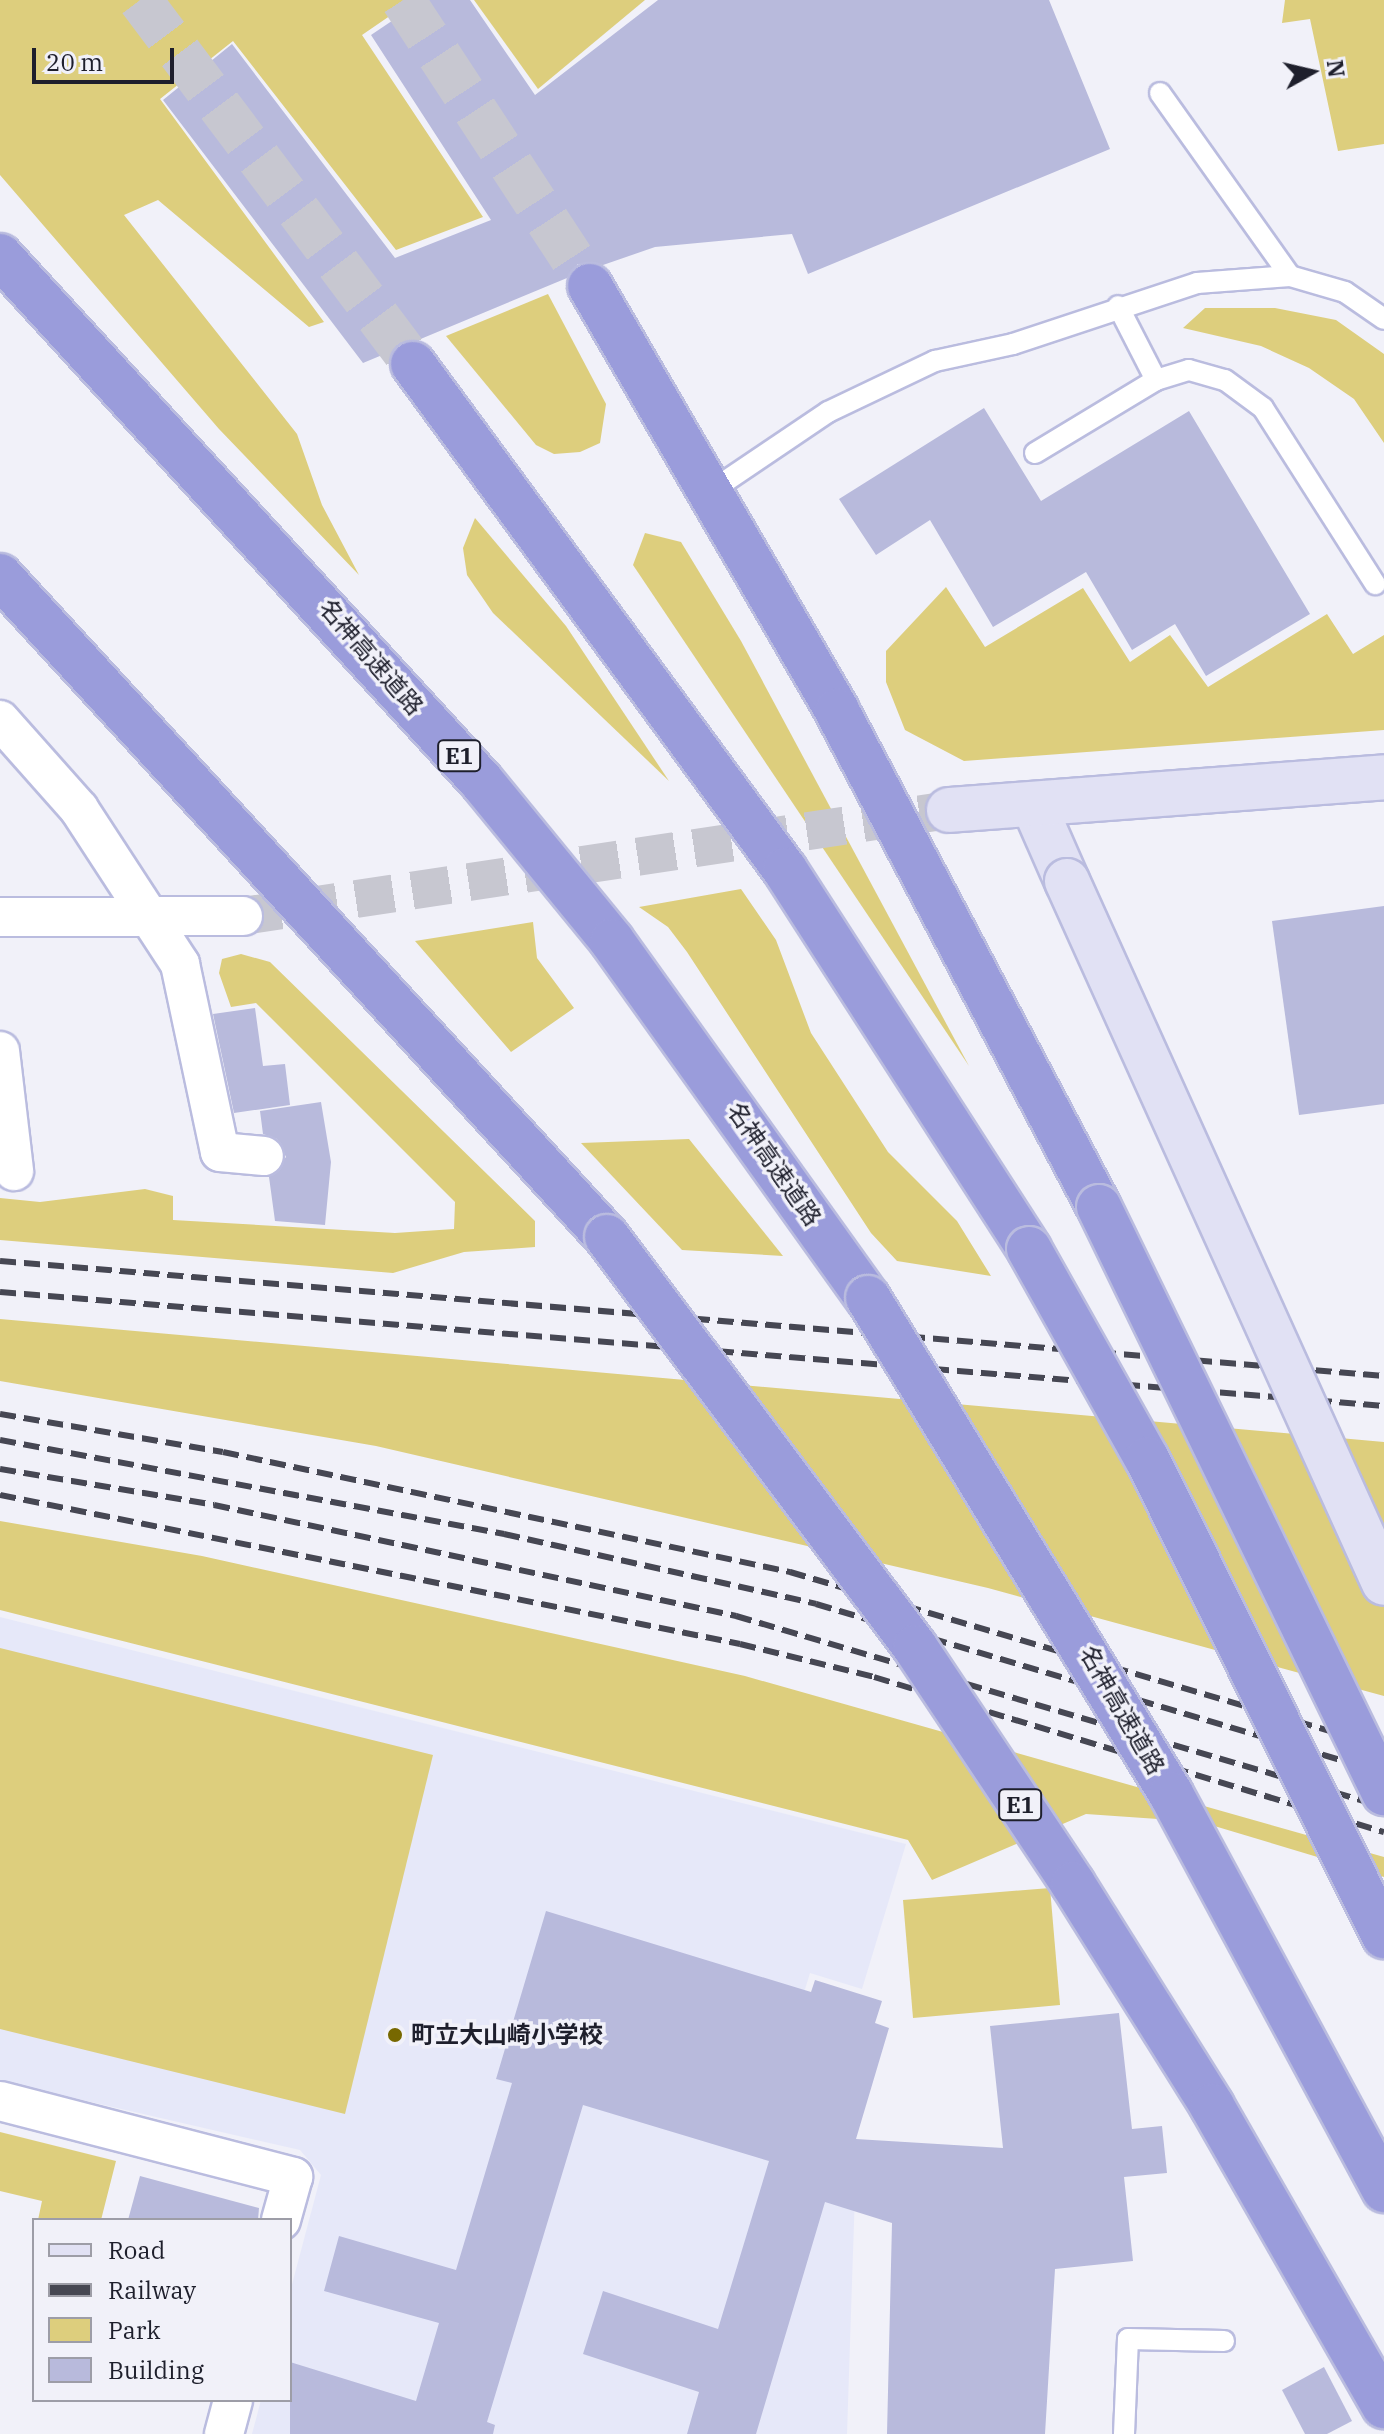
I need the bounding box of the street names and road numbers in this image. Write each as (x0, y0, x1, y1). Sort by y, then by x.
street label: 名神高速道路 (313, 593, 429, 721)
road number: E1 (437, 738, 481, 774)
street label: 名神高速道路 (721, 1097, 827, 1231)
street label: 名神高速道路 (1074, 1640, 1170, 1780)
road number: E1 (998, 1787, 1042, 1823)

